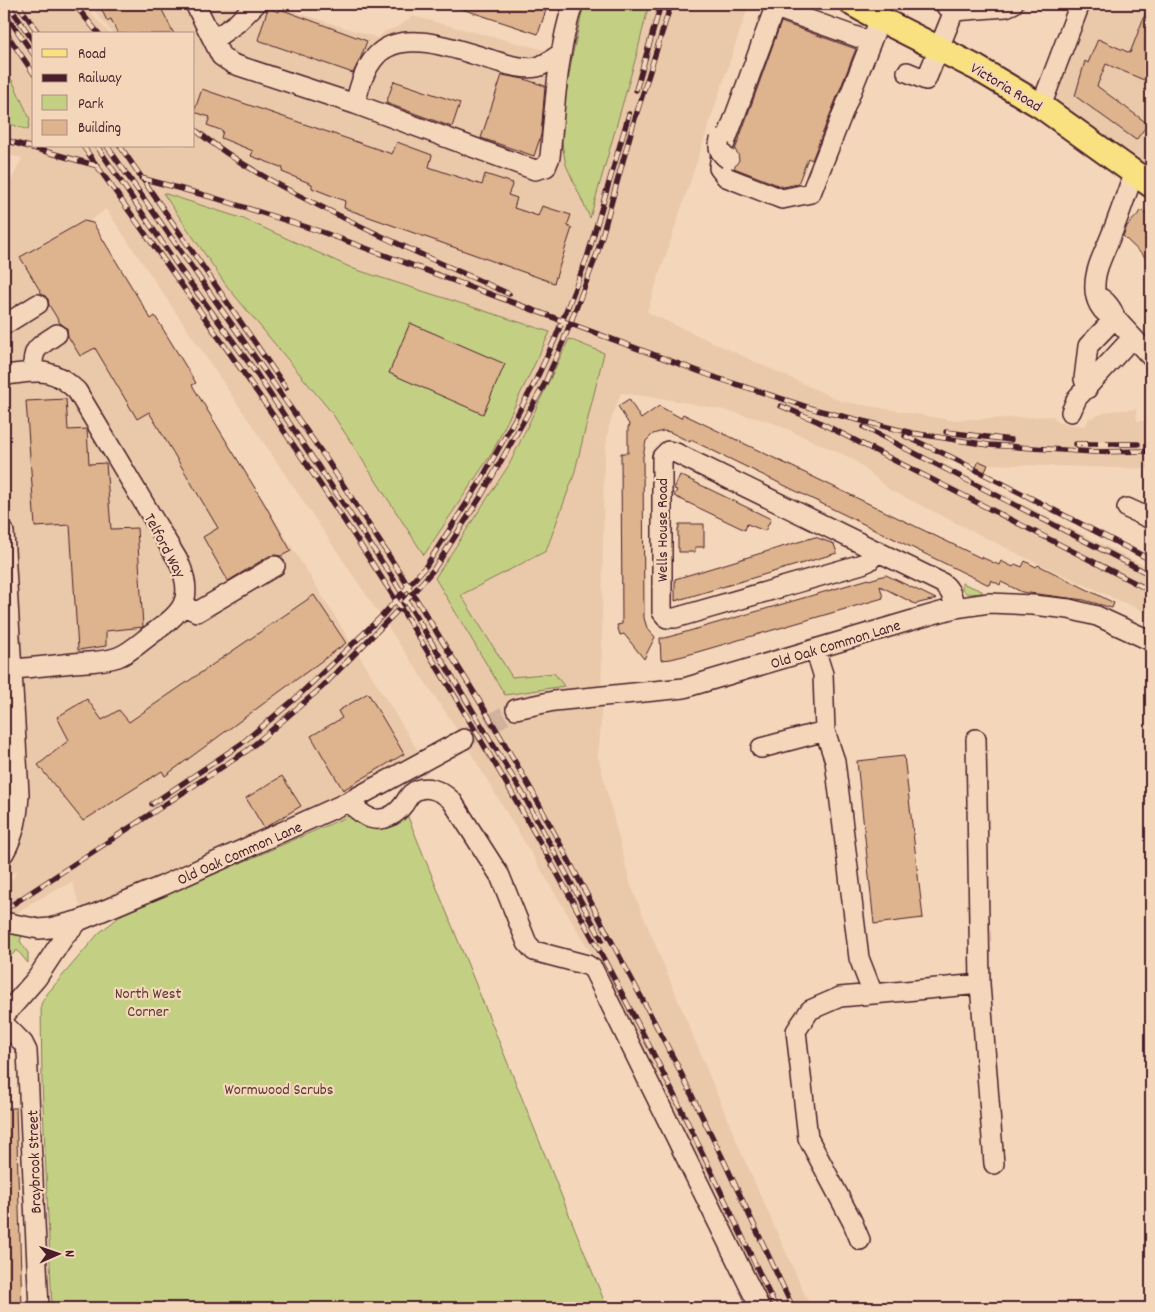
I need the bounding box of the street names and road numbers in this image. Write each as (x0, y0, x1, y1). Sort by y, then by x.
street label: Victoria Road (965, 58, 1046, 119)
street label: Wells House Road (652, 478, 675, 582)
street label: Telford Way (137, 510, 191, 583)
street label: Old Oak Common Lane (768, 615, 904, 676)
street label: Old Oak Common Lane (174, 816, 306, 892)
street label: Braybrook Street (22, 1110, 49, 1214)

